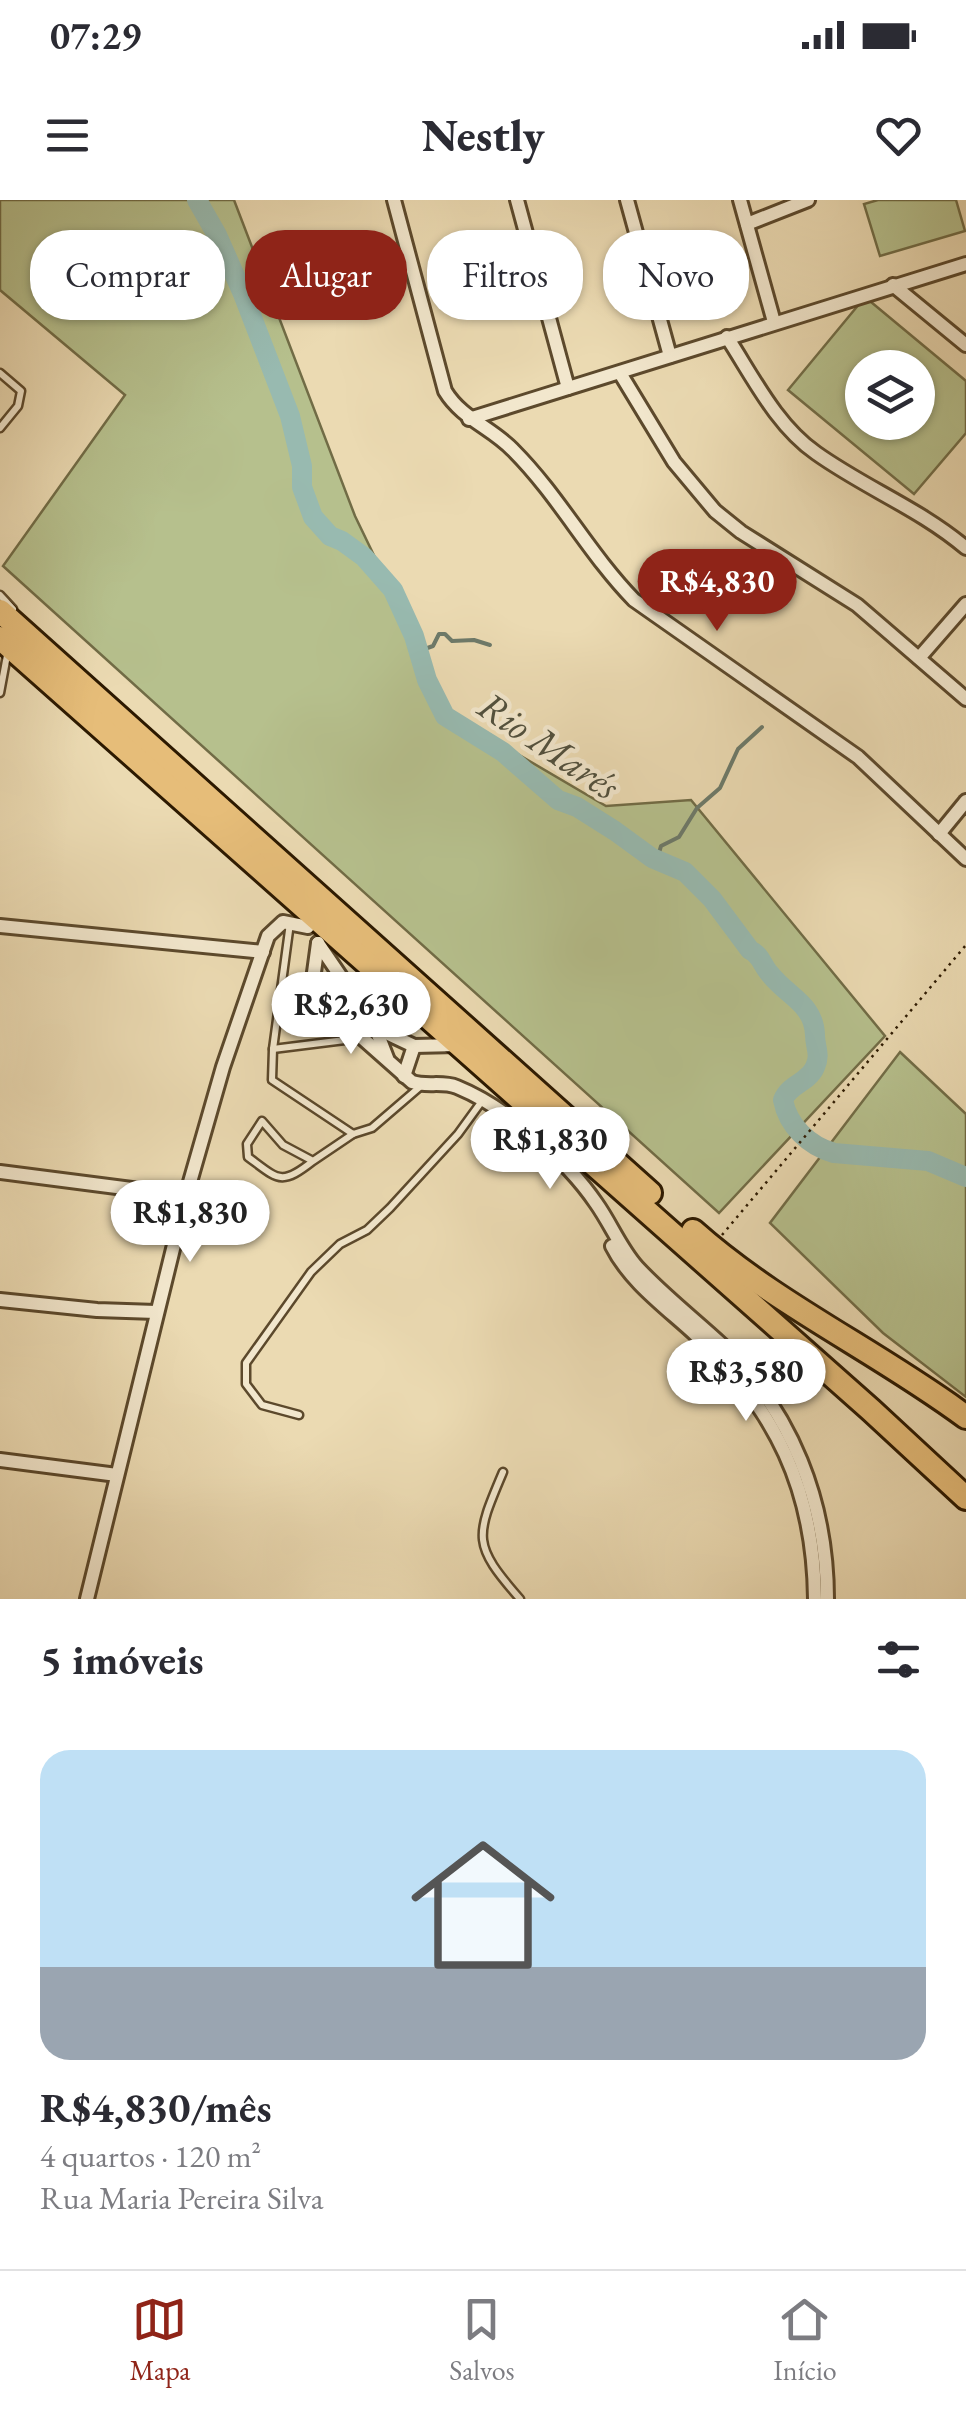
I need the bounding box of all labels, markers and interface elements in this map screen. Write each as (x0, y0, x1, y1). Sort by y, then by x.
text: 07:29 (50, 11, 141, 60)
text: Nestly (422, 106, 545, 164)
icon: menu (40, 108, 95, 163)
icon: heart (871, 108, 926, 163)
chip: Comprar (30, 230, 225, 320)
chip: Alugar (245, 230, 407, 320)
chip: Filtros (427, 230, 583, 320)
chip: Novo (603, 230, 749, 320)
map controls (845, 350, 935, 440)
button: layers (845, 350, 935, 440)
pin: R$4,830 (625, 549, 809, 634)
text: R$4,830 (660, 560, 774, 602)
water label: Rio Marés (468, 679, 631, 812)
pin: R$2,630 (259, 972, 443, 1057)
text: R$2,630 (294, 983, 408, 1025)
pin: R$1,830 (458, 1107, 642, 1192)
text: R$1,830 (493, 1118, 607, 1160)
pin: R$1,830 (98, 1180, 282, 1265)
text: R$1,830 (133, 1191, 247, 1233)
pin: R$3,580 (654, 1339, 838, 1424)
text: R$3,580 (689, 1350, 803, 1392)
text: 5 imóveis (40, 1632, 204, 1687)
icon: filters (871, 1632, 926, 1687)
icon: home (393, 1815, 573, 1995)
text: R$4,830/mês (40, 2080, 272, 2135)
text: 4 quartos · 120 m² (40, 2135, 261, 2177)
text: Rua Maria Pereira Silva (40, 2177, 324, 2219)
tab: Mapa (129, 2292, 190, 2388)
tab: Salvos (449, 2292, 515, 2388)
tab: Início (773, 2292, 837, 2388)

